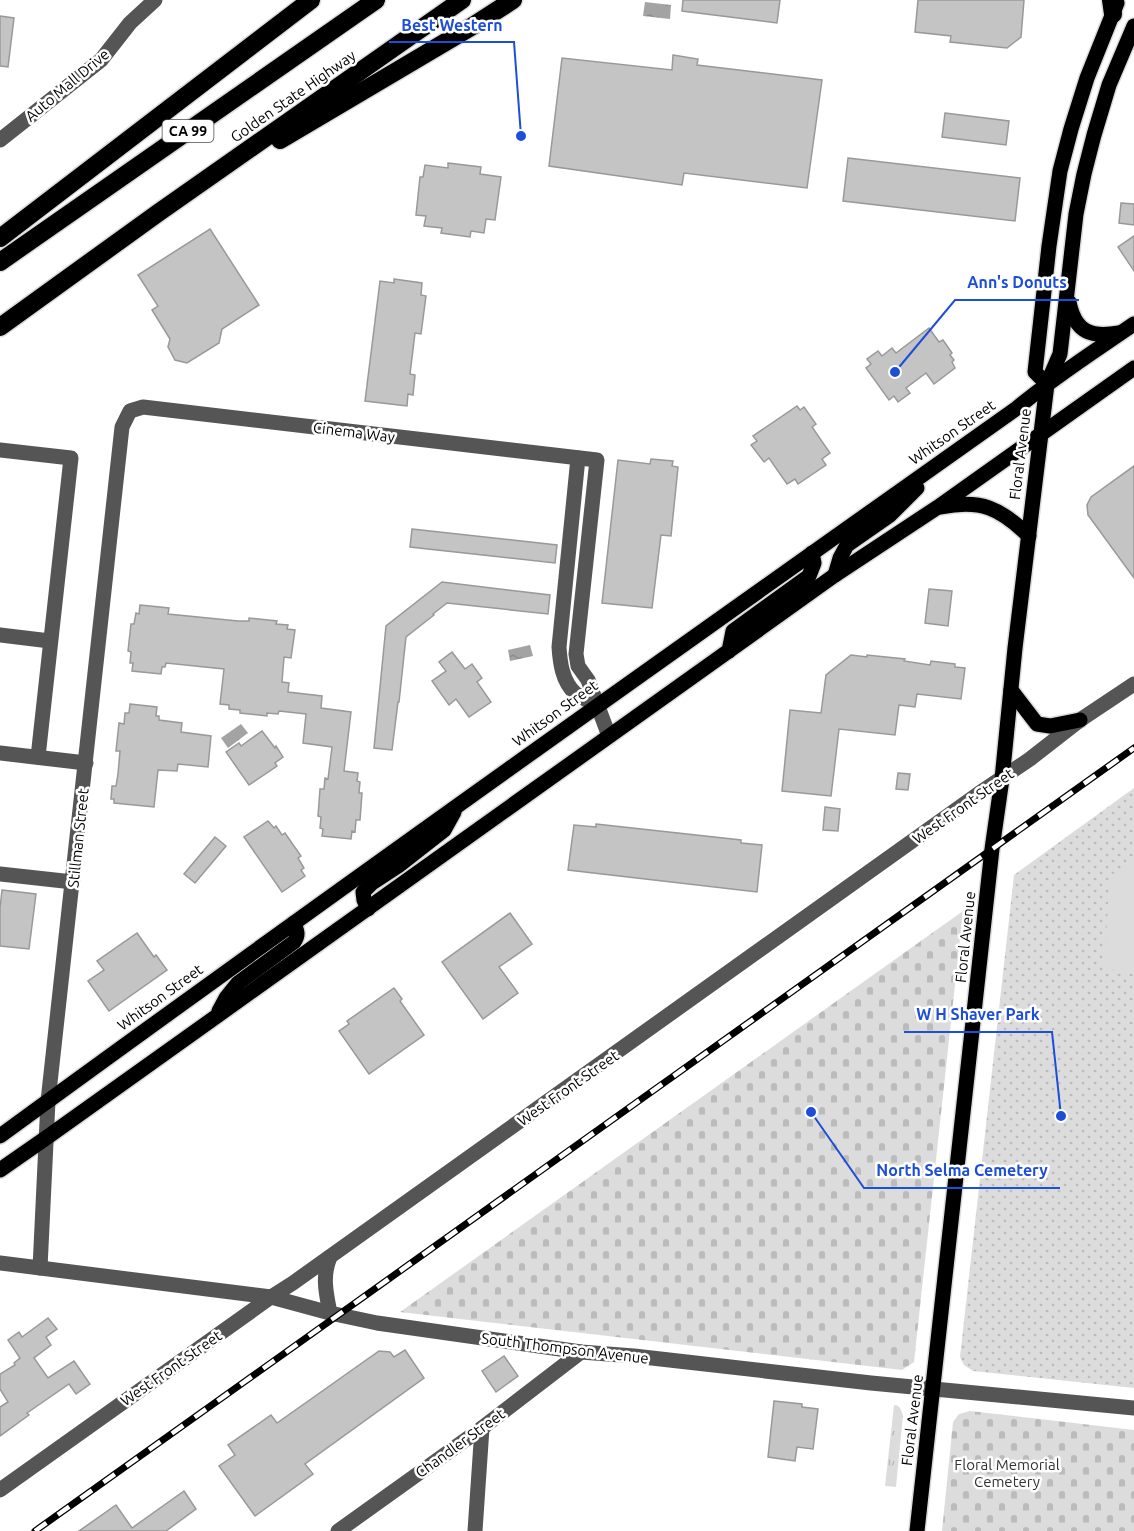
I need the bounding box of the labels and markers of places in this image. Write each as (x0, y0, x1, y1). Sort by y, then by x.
callout: Best Western (389, 8, 514, 42)
callout: Ann's Donuts (955, 266, 1079, 300)
callout: W H Shaver Park (904, 998, 1052, 1032)
callout: North Selma Cemetery (864, 1154, 1060, 1188)

